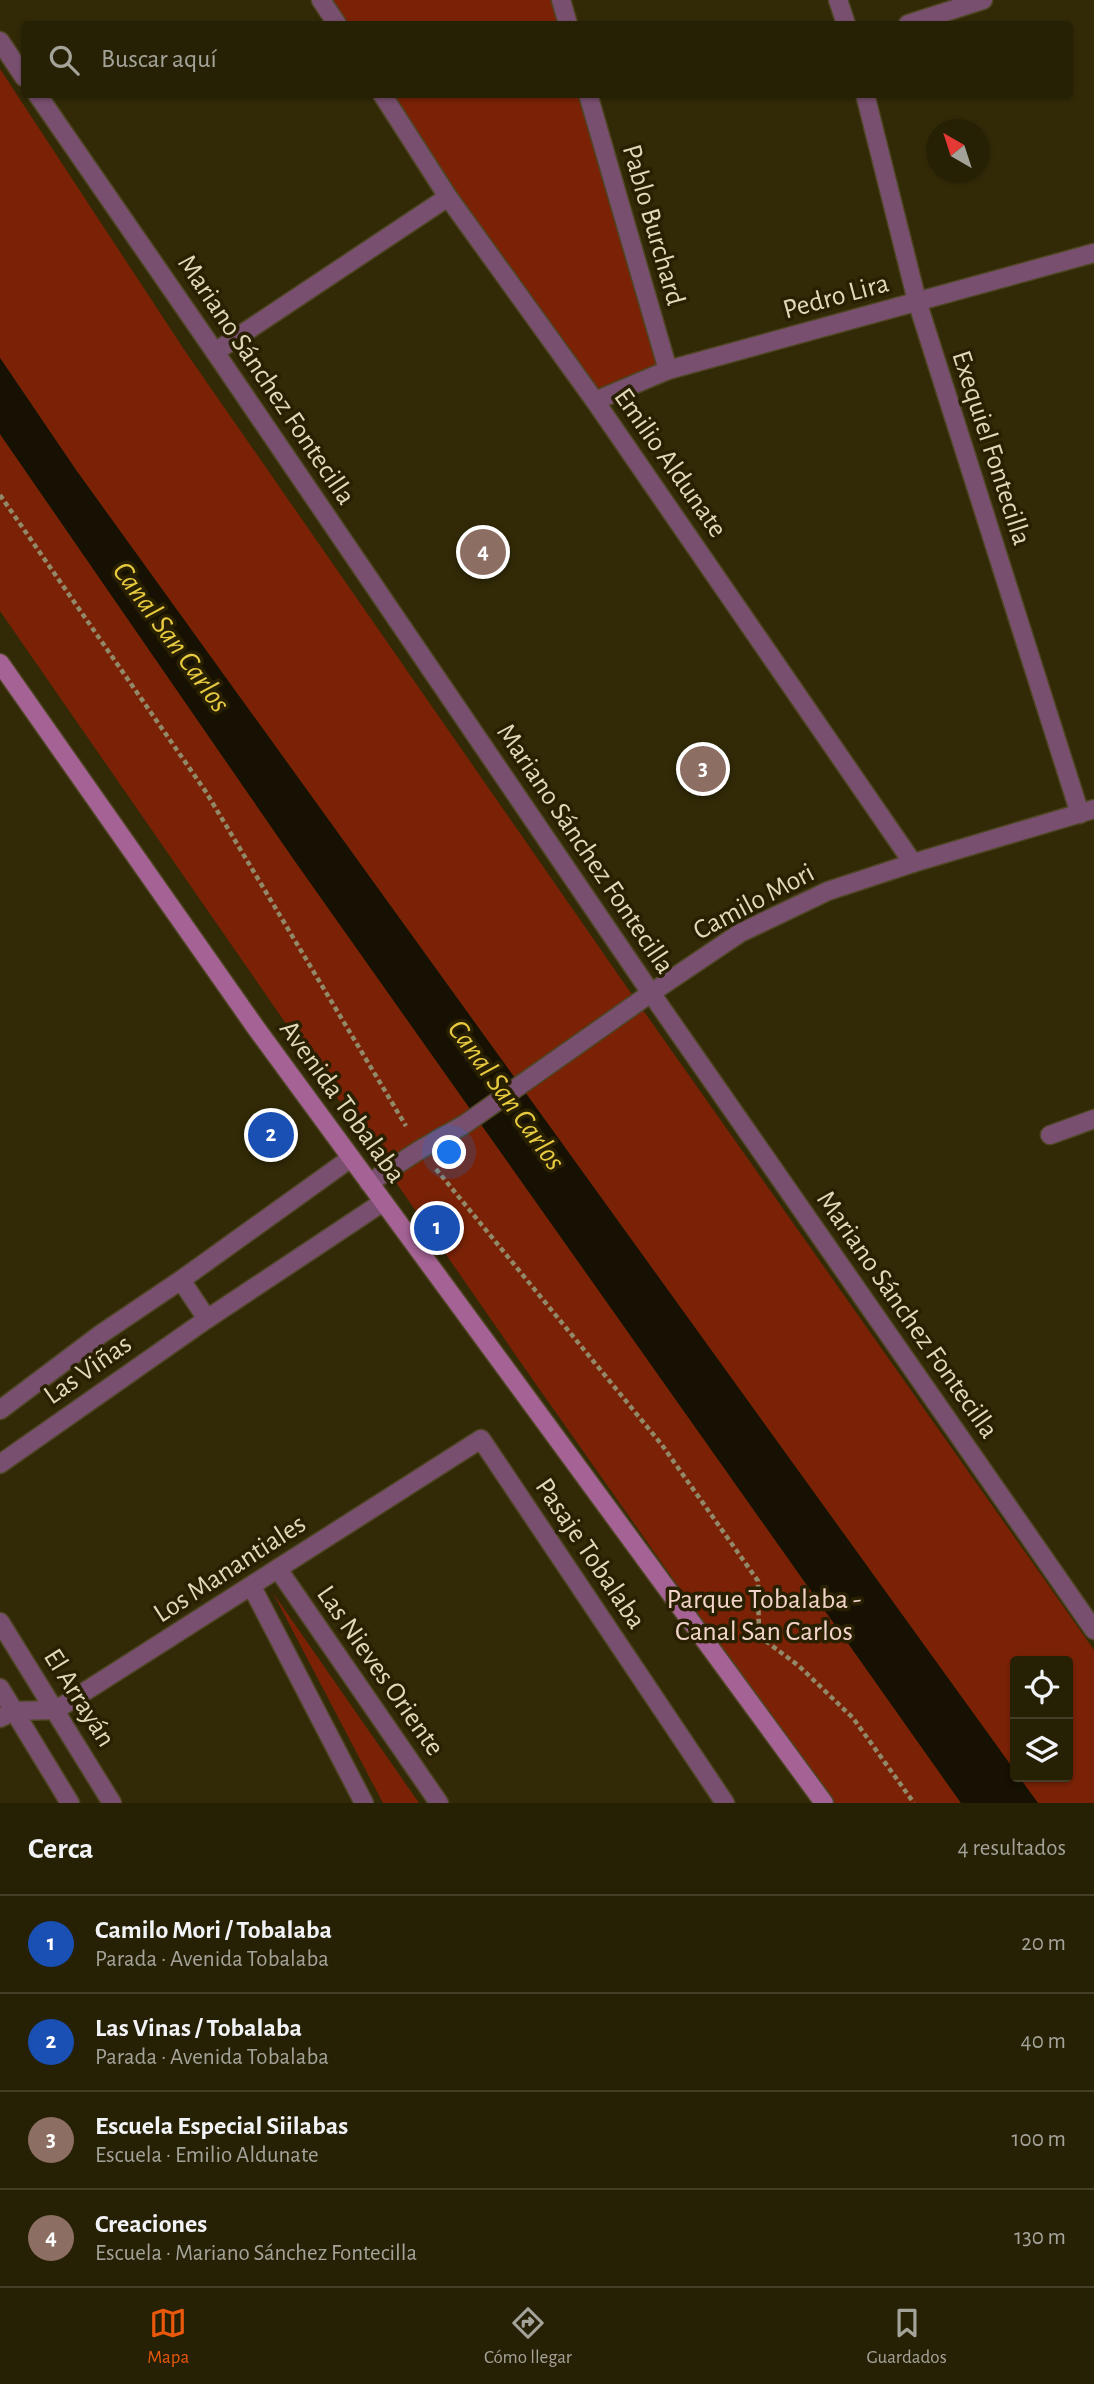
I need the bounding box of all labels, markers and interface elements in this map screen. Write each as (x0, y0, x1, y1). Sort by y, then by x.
search box (21, 21, 1073, 98)
icon: search (45, 41, 83, 79)
text: Buscar aquí (101, 46, 217, 72)
north arrow (926, 119, 989, 182)
street label: Pablo Burchard (617, 141, 689, 309)
street label: Mariano Sánchez Fontecilla (172, 250, 360, 510)
street label: Pedro Lira (780, 269, 892, 325)
street label: Exequiel Fontecilla (946, 347, 1036, 549)
street label: Emilio Aldunate (608, 383, 732, 543)
pin: 4 (460, 526, 506, 578)
water label: Canal San Carlos (107, 556, 236, 718)
street label: Mariano Sánchez Fontecilla (491, 719, 679, 979)
pin: 3 (680, 743, 726, 795)
street label: Camilo Mori (689, 859, 819, 945)
water label: Canal San Carlos (442, 1014, 571, 1176)
street label: Avenida Tobalaba (274, 1016, 410, 1189)
pin: 2 (248, 1109, 294, 1161)
your location (432, 1135, 466, 1169)
street label: Mariano Sánchez Fontecilla (811, 1186, 1003, 1444)
pin: 1 (414, 1202, 460, 1254)
street label: Las Viñas (39, 1330, 137, 1410)
street label: Pasaje Tobalaba (529, 1474, 651, 1634)
street label: Los Manantiales (149, 1510, 311, 1628)
street label: Las Nieves Oriente (311, 1581, 449, 1761)
park label: Parque Tobalaba - Canal San Carlos (667, 1586, 861, 1646)
street label: El Arrayán (38, 1644, 120, 1752)
map controls (1010, 1656, 1073, 1782)
button: locate (1010, 1656, 1073, 1719)
button: layers (1010, 1719, 1073, 1782)
text: Cerca (28, 1834, 93, 1864)
text: 4 resultados (958, 1837, 1066, 1860)
text: Camilo Mori / Tobalaba (95, 1917, 332, 1943)
text: 1 (47, 1932, 55, 1955)
text: 20 m (1021, 1932, 1066, 1955)
text: Parada · Avenida Tobalaba (95, 1948, 329, 1971)
text: Las Vinas / Tobalaba (95, 2015, 302, 2041)
text: 2 (46, 2030, 56, 2053)
text: 40 m (1021, 2030, 1066, 2053)
text: Parada · Avenida Tobalaba (95, 2046, 329, 2069)
text: Escuela Especial Siilabas (95, 2113, 348, 2139)
text: 3 (46, 2128, 56, 2151)
text: 100 m (1012, 2128, 1066, 2151)
text: Escuela · Emilio Aldunate (95, 2144, 319, 2167)
text: Creaciones (95, 2211, 207, 2237)
text: 4 (45, 2226, 57, 2249)
text: 130 m (1014, 2226, 1066, 2249)
text: Escuela · Mariano Sánchez Fontecilla (95, 2242, 417, 2265)
tab: Mapa (147, 2304, 189, 2369)
tab: Cómo llegar (484, 2304, 572, 2369)
tab: Guardados (866, 2304, 947, 2369)

